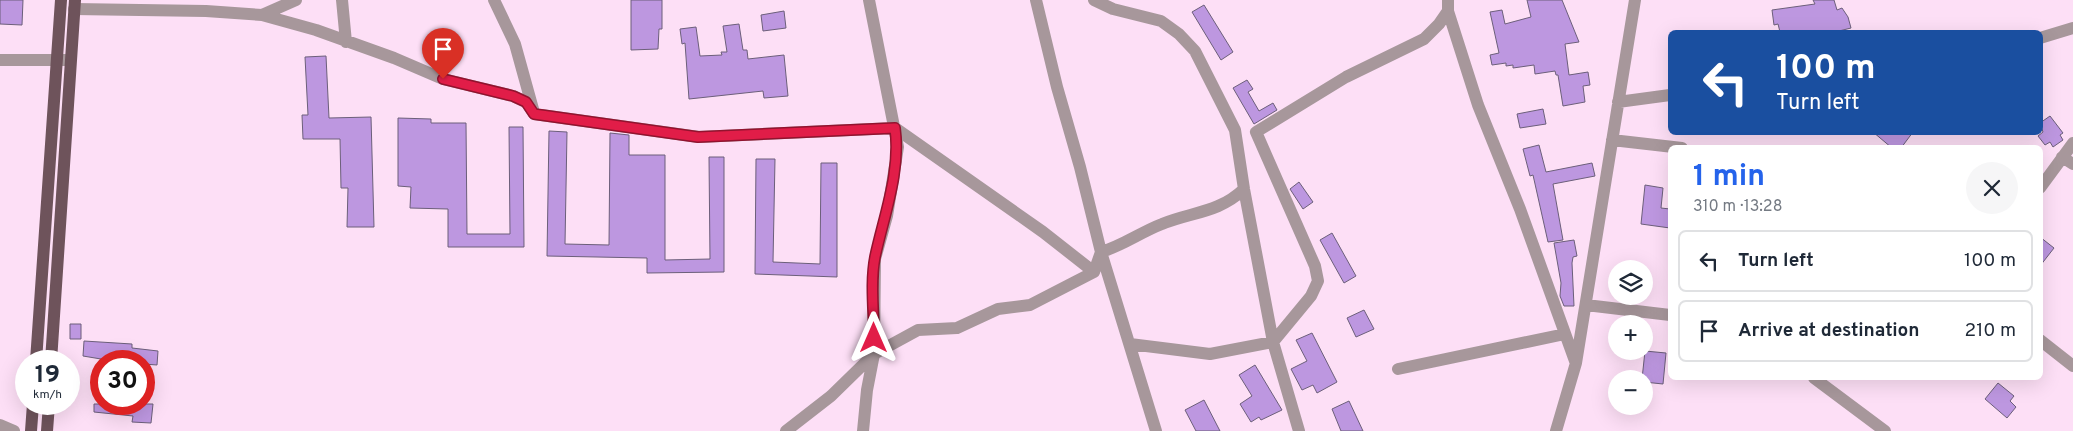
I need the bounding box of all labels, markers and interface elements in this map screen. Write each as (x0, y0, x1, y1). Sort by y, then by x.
pin (422, 28, 464, 79)
icon: arrive (429, 35, 457, 63)
text: 100 m (1776, 47, 1876, 91)
icon: left (1693, 50, 1758, 115)
text: Turn left (1776, 90, 1859, 117)
text: 1 min (1693, 159, 1765, 196)
button: close (1966, 162, 2018, 214)
text: 310 m · 13:28 (1693, 197, 1782, 217)
icon: left (1695, 247, 1723, 275)
text: Turn left (1738, 249, 1814, 273)
text: 100 m (1964, 249, 2016, 273)
map controls (1608, 260, 1653, 415)
button: layers (1608, 260, 1653, 305)
position arrow (847, 311, 899, 363)
button: + (1608, 315, 1653, 360)
icon: arrive (1695, 317, 1723, 345)
text: Arrive at destination (1738, 319, 1919, 343)
text: 210 m (1965, 319, 2016, 343)
speed limit sign: 30 (90, 350, 155, 415)
text: 19 (35, 360, 60, 392)
button: − (1608, 370, 1653, 415)
text: km/h (33, 387, 62, 403)

